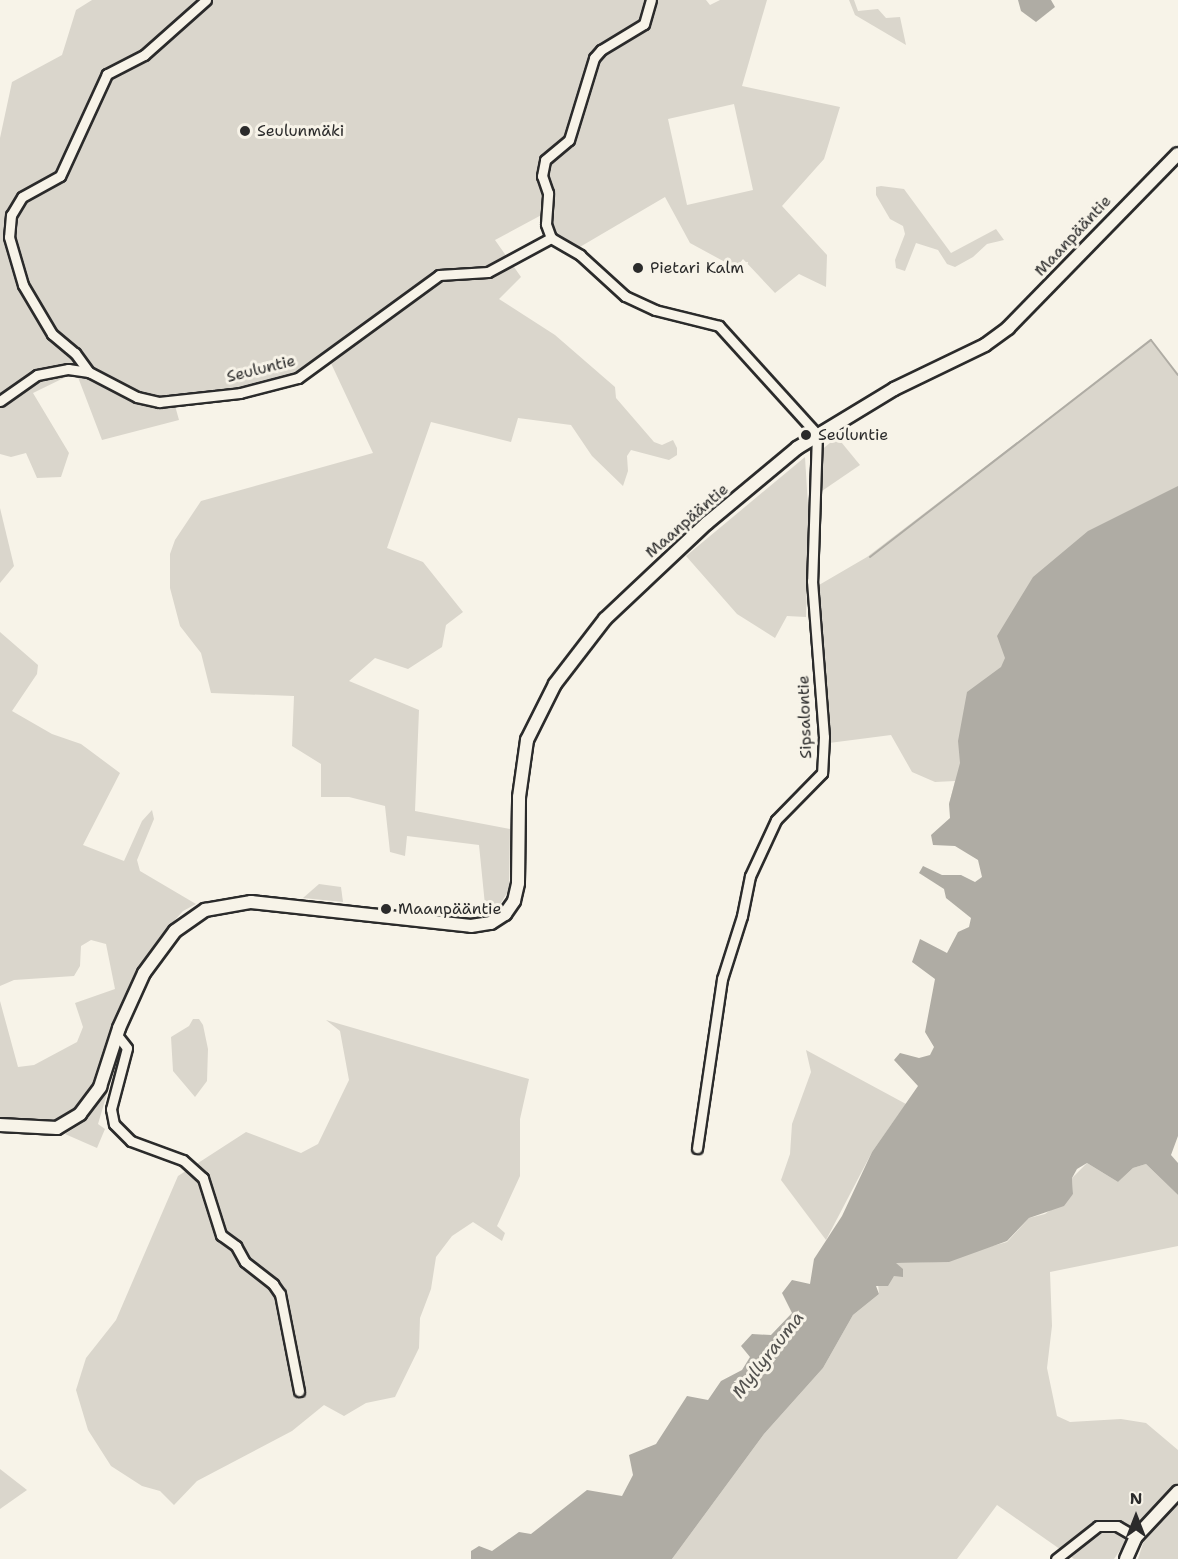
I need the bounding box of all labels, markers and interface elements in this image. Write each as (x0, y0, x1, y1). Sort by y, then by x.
place label: Seulunmäki (257, 121, 344, 141)
marker: Seulunmäki (238, 124, 252, 138)
street label: Maanpääntie (1031, 192, 1115, 280)
place label: Pietari Kalm (650, 258, 744, 278)
marker: Pietari Kalm (631, 261, 645, 275)
street label: Seuluntie (225, 351, 297, 387)
place label: Seuluntie (818, 425, 888, 445)
marker: Seuluntie (799, 428, 813, 442)
street label: Maanpääntie (642, 480, 732, 562)
street label: Sipsalontie (794, 675, 816, 759)
place label: Maanpääntie (398, 899, 501, 919)
marker: Maanpääntie (379, 902, 393, 916)
water label: Myllyrauma (727, 1307, 809, 1403)
north arrow (1106, 1487, 1166, 1547)
text: N (1130, 1488, 1142, 1509)

